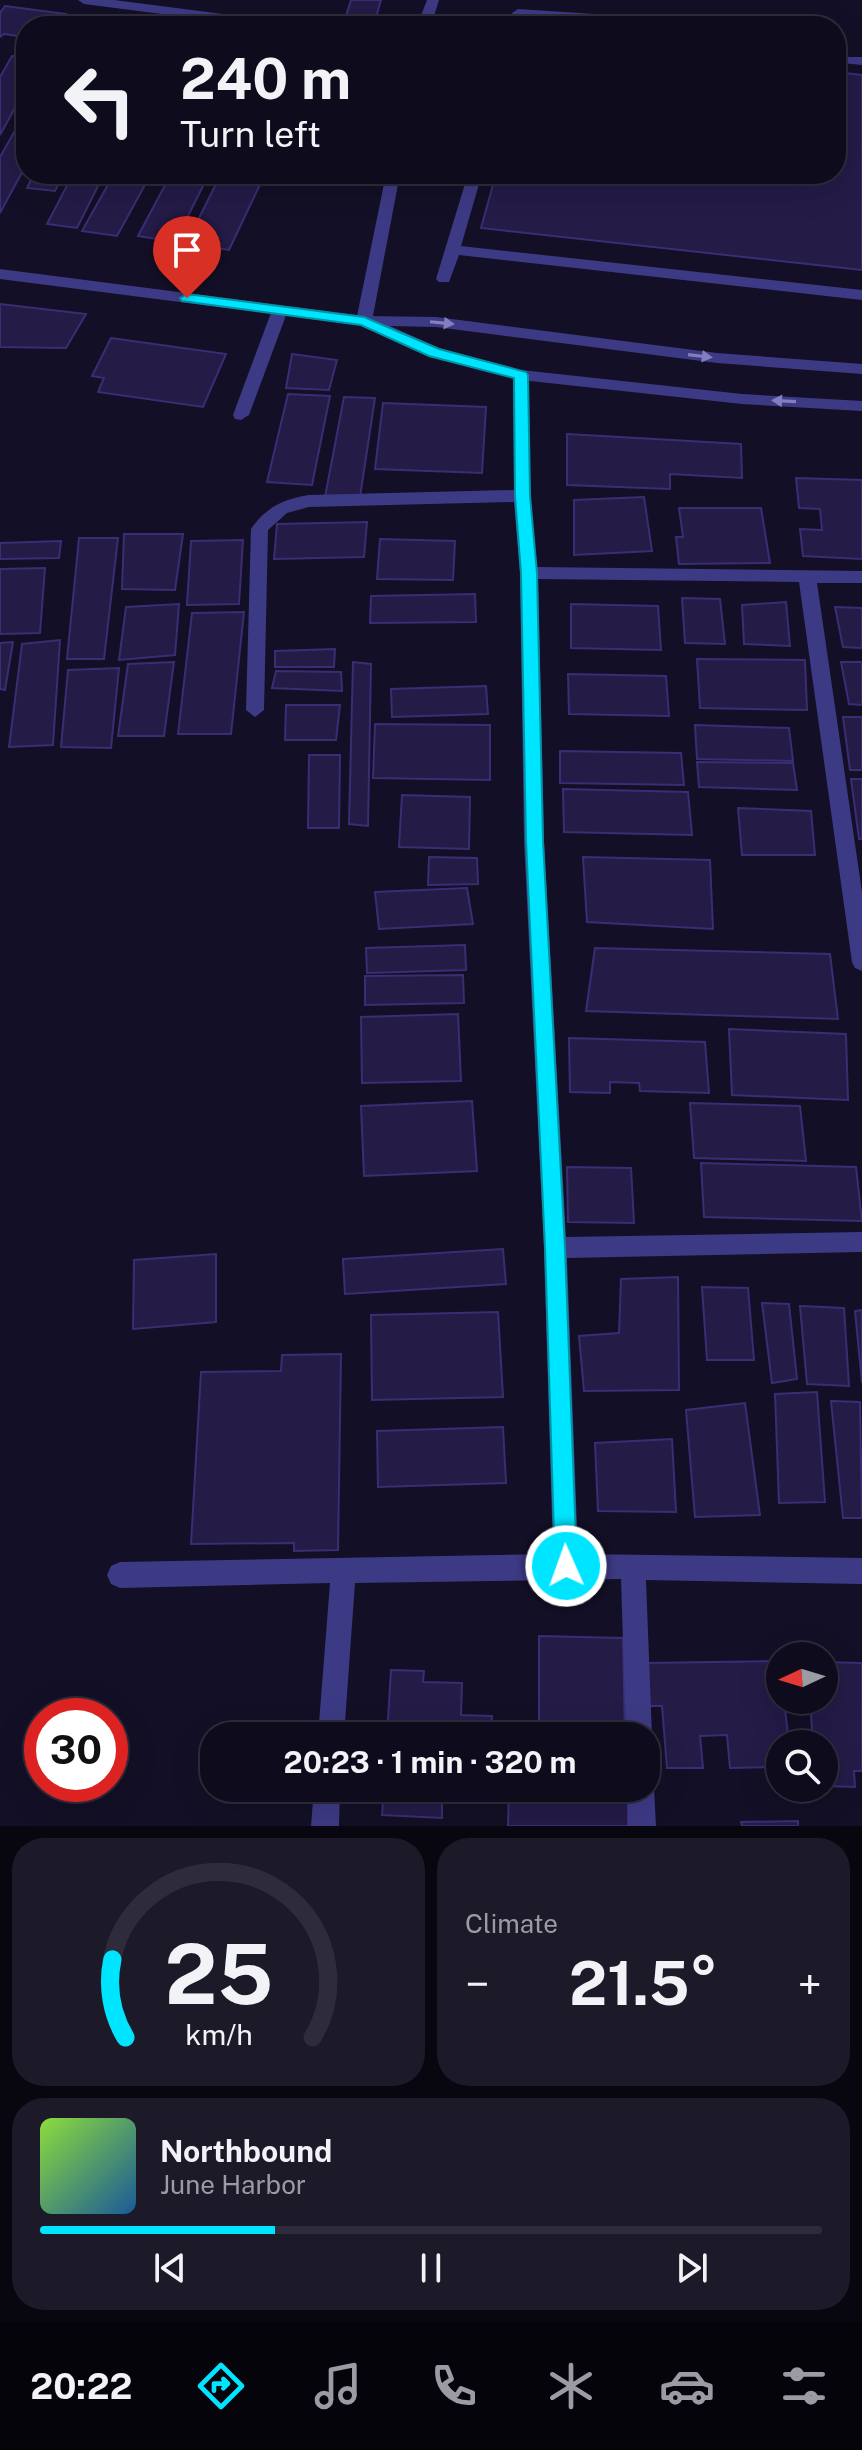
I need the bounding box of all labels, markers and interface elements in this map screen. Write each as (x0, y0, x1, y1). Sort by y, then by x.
text: 240 m (180, 46, 351, 112)
icon: left (48, 48, 152, 152)
text: Turn left (180, 113, 321, 155)
pin (153, 216, 221, 298)
icon: arrive (165, 228, 209, 272)
one-way arrow (430, 317, 455, 330)
one-way arrow (688, 350, 713, 363)
one-way arrow (771, 394, 796, 407)
position arrow (524, 1524, 608, 1608)
north arrow (766, 1642, 838, 1714)
map controls (766, 1642, 838, 1802)
speed limit sign: 30 (24, 1698, 128, 1802)
button: search (766, 1730, 838, 1802)
text: 20:23 · 1 min · 320 m (284, 1744, 576, 1780)
text: Climate (465, 1908, 558, 1939)
text: 25 (164, 1925, 273, 2023)
text: 21.5° (569, 1948, 718, 2019)
text: − (465, 1958, 489, 2010)
text: + (798, 1958, 822, 2010)
text: km/h (185, 2018, 252, 2051)
text: Northbound (160, 2133, 332, 2169)
text: June Harbor (160, 2169, 306, 2200)
icon: previous (148, 2246, 192, 2290)
icon: pause (409, 2246, 453, 2290)
icon: next (670, 2246, 714, 2290)
icon: directions (193, 2358, 249, 2414)
icon: music (310, 2358, 366, 2414)
icon: phone (426, 2358, 482, 2414)
icon: climate (543, 2358, 599, 2414)
icon: car (659, 2358, 715, 2414)
icon: filters (776, 2358, 832, 2414)
text: 20:22 (30, 2365, 132, 2407)

